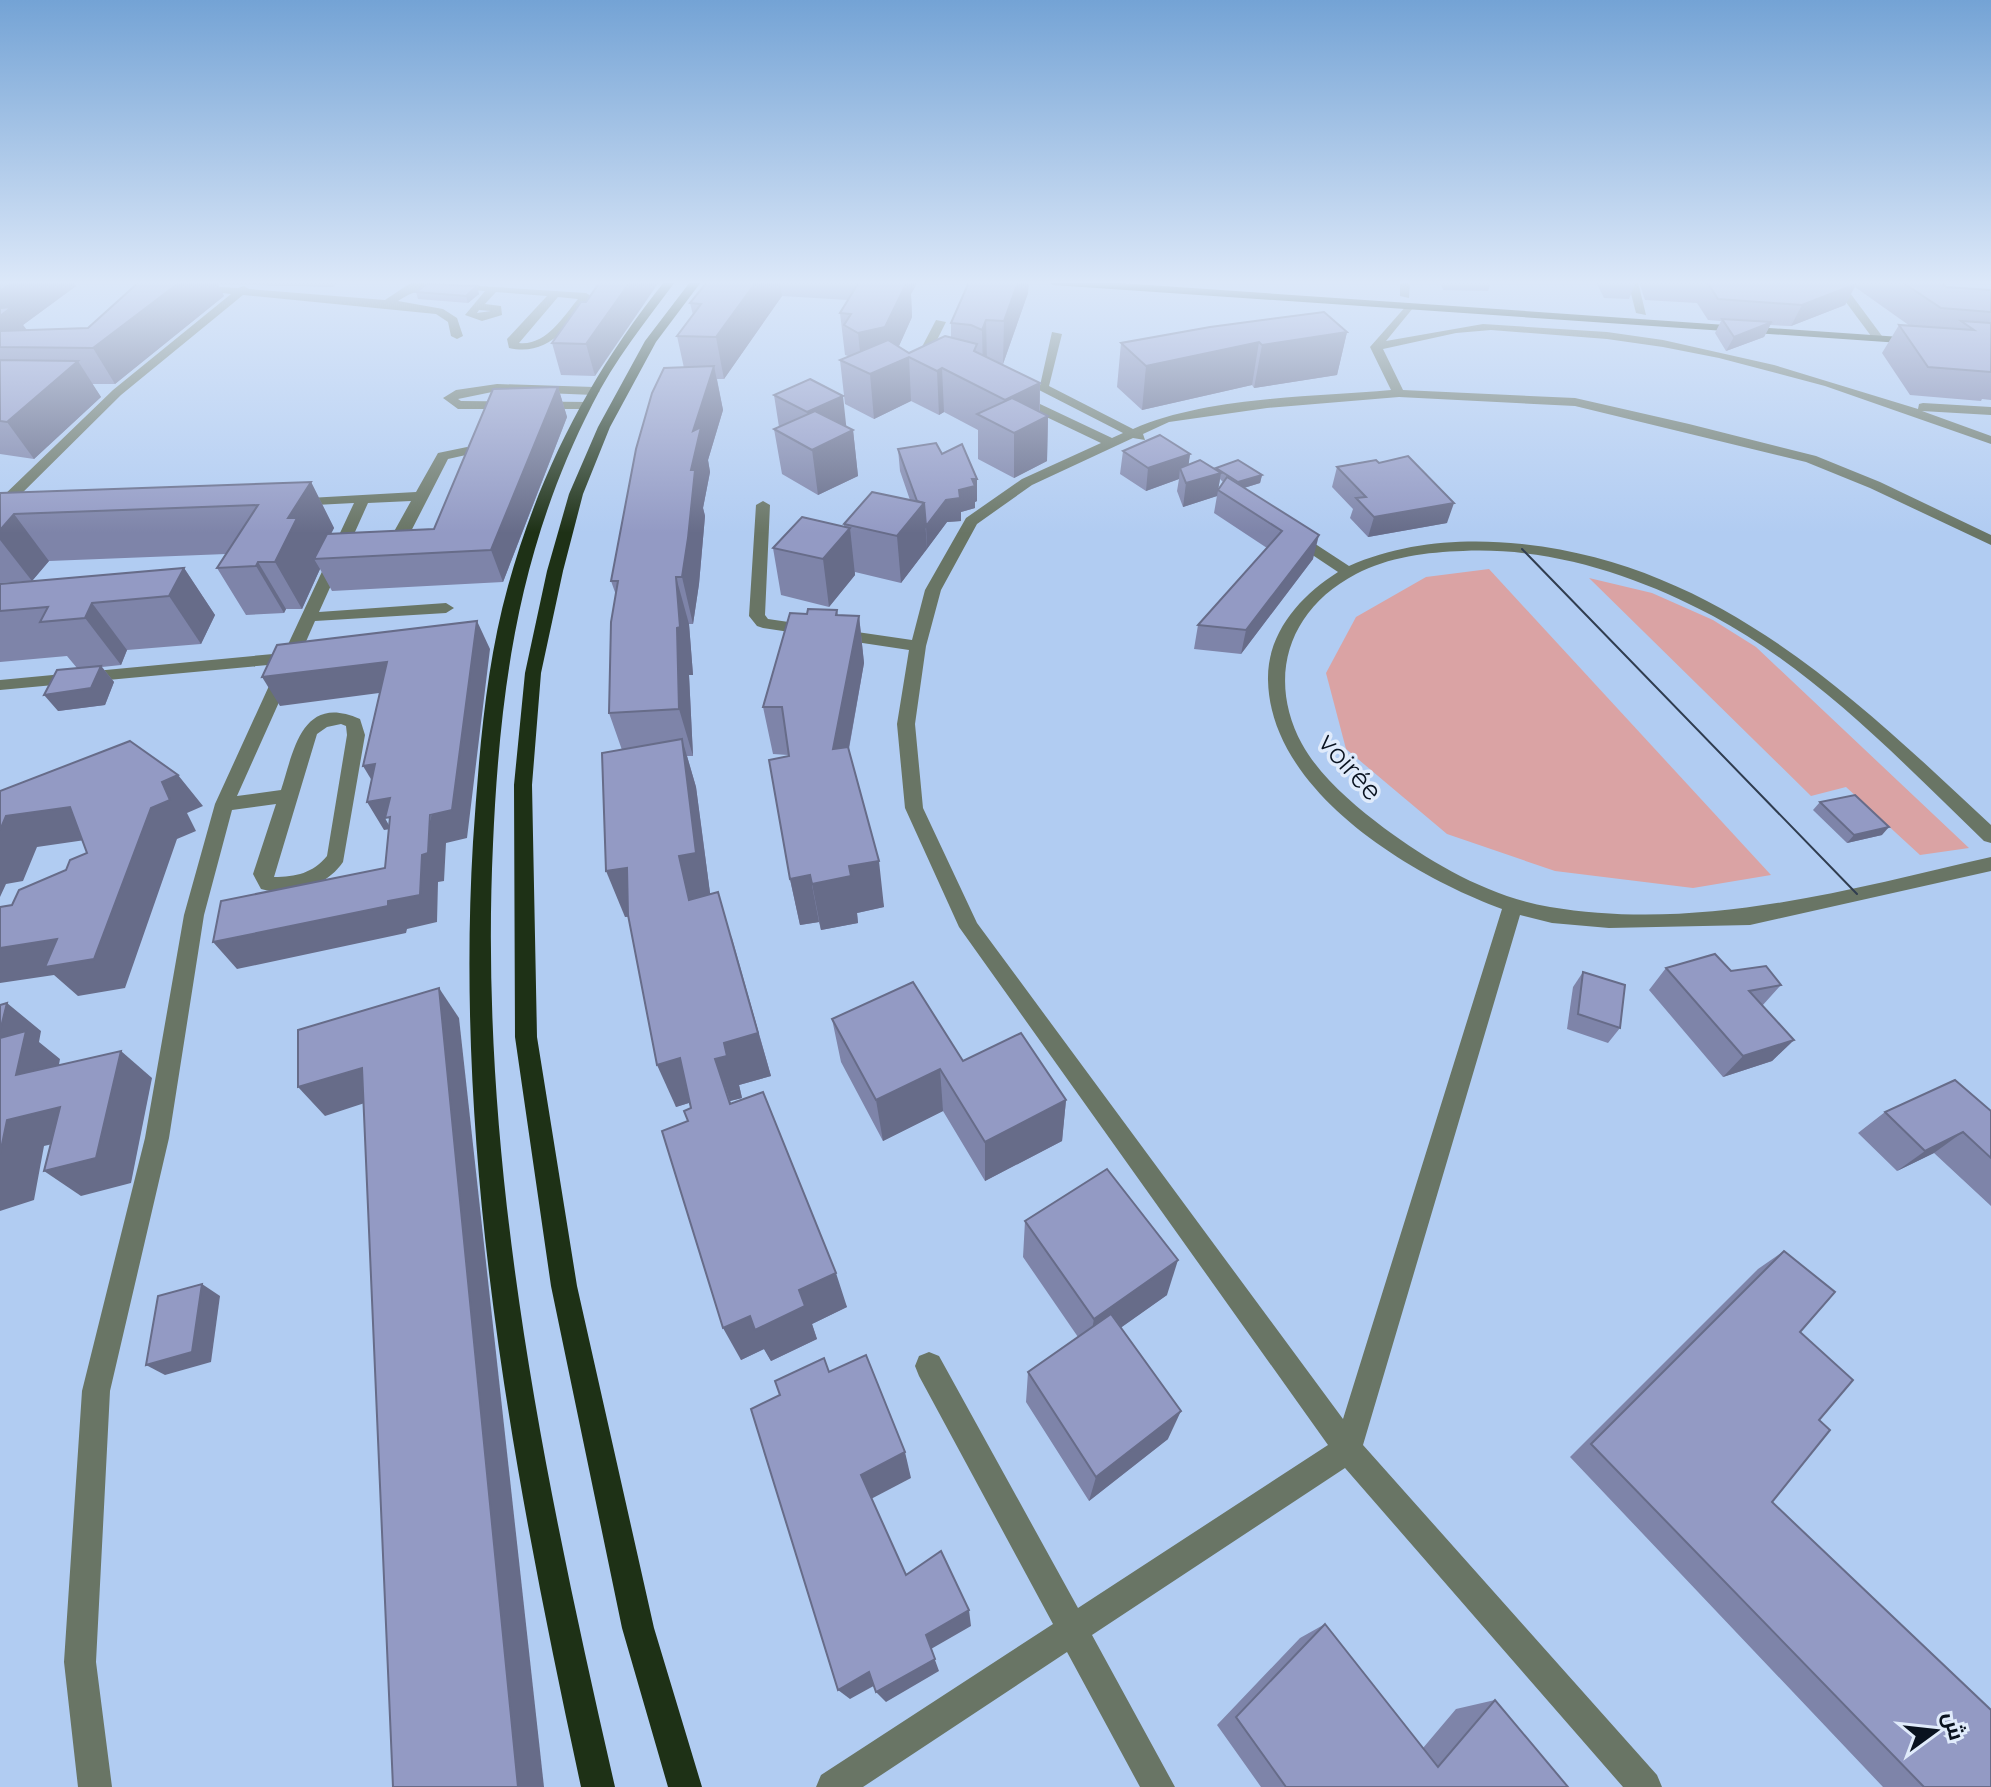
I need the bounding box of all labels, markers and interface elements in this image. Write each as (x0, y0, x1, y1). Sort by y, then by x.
street label: voirée (1311, 725, 1391, 807)
north arrow (1895, 1691, 1975, 1771)
text: ش (1937, 1709, 1971, 1743)

